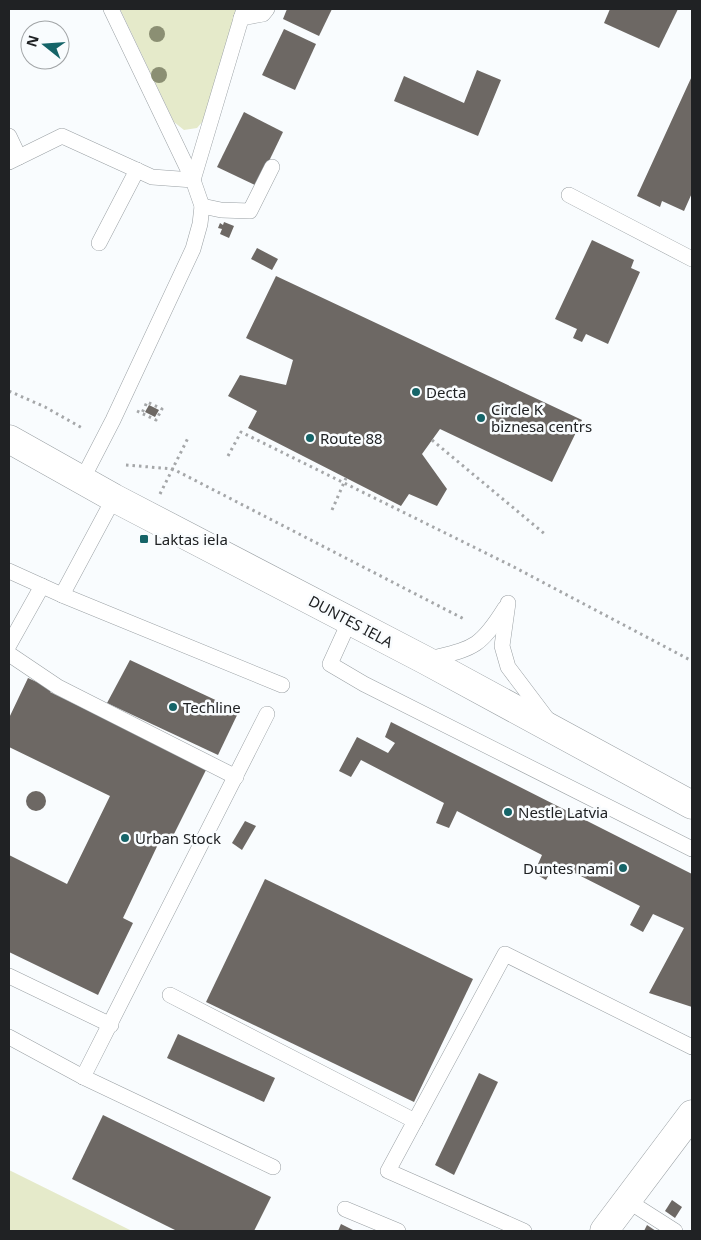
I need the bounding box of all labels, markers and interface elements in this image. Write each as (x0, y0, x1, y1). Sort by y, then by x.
north arrow (20, 20, 70, 70)
text: N (21, 33, 43, 49)
place label: Decta (426, 382, 466, 402)
marker: Decta (410, 386, 422, 398)
place label: Circle K biznesa centrs (491, 399, 592, 436)
marker: Circle K biznesa centrs (475, 412, 487, 424)
place label: Route 88 (320, 428, 383, 448)
marker: Route 88 (304, 432, 316, 444)
place label: Laktas iela (154, 529, 228, 549)
marker: Laktas iela (138, 533, 150, 545)
street label: DUNTES IELA (305, 590, 397, 652)
place label: Techline (183, 697, 241, 717)
marker: Techline (167, 701, 179, 713)
place label: Nestle Latvia (518, 802, 608, 822)
marker: Nestle Latvia (502, 806, 514, 818)
place label: Urban Stock (135, 828, 221, 848)
marker: Urban Stock (119, 832, 131, 844)
place label: Duntes nami (523, 858, 613, 878)
marker: Duntes nami (617, 862, 629, 874)

